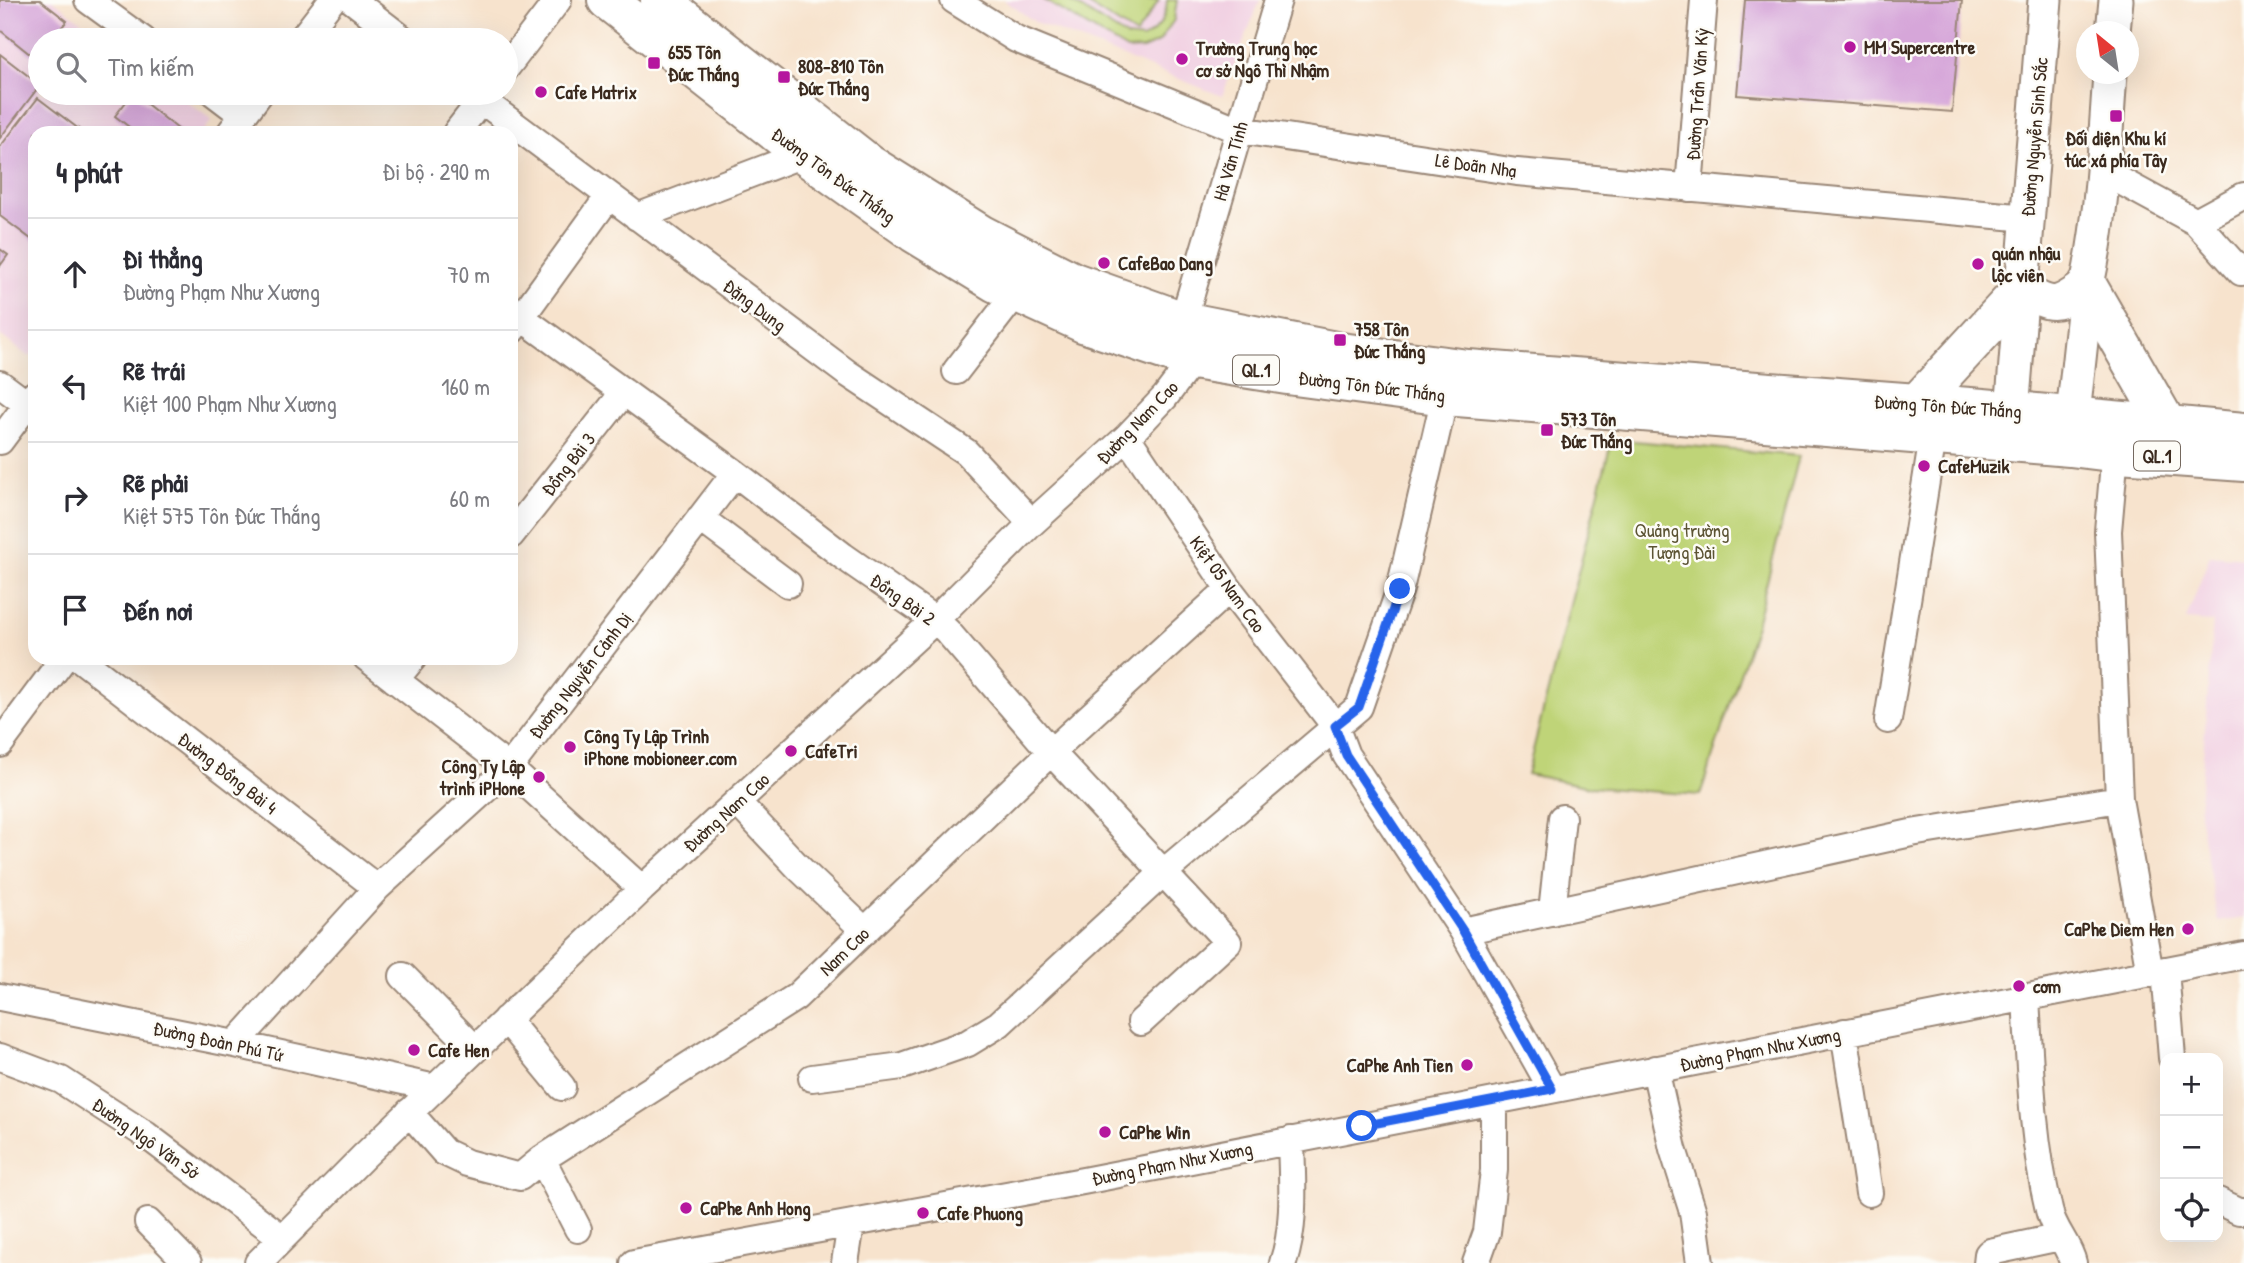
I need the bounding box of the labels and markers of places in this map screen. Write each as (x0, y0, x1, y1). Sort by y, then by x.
place label: MM Supercentre (1864, 34, 1976, 61)
place label: Trường Trung học cơ sở Ngô Thì Nhậm (1195, 35, 1329, 84)
place label: 655 Tôn Đức Thắng (668, 39, 740, 88)
marker: MM Supercentre (1842, 39, 1858, 55)
marker: Trường Trung học cơ sở Ngô Thì Nhậm (1174, 51, 1190, 67)
place label: 808-810 Tôn Đức Thắng (798, 53, 884, 102)
marker: 655 Tôn Đức Thắng (646, 55, 662, 71)
marker: 808-810 Tôn Đức Thắng (776, 69, 792, 85)
place label: Cafe Matrix (555, 79, 637, 105)
marker: Cafe Matrix (533, 84, 549, 100)
marker: Đối diện Khu kí túc xá phía Tây (2108, 108, 2124, 124)
place label: Đối diện Khu kí túc xá phía Tây (2064, 125, 2167, 174)
place label: quán nhậu lộc viên (1992, 240, 2061, 288)
place label: CafeBao Dang (1118, 250, 1213, 277)
marker: CafeBao Dang (1096, 255, 1112, 271)
marker: quán nhậu lộc viên (1970, 256, 1986, 272)
place label: 758 Tôn Đức Thắng (1353, 316, 1426, 365)
marker: 758 Tôn Đức Thắng (1332, 332, 1348, 348)
place label: 573 Tôn Đức Thắng (1561, 406, 1633, 455)
marker: 573 Tôn Đức Thắng (1539, 422, 1555, 438)
place label: CafeMuzik (1938, 453, 2010, 479)
marker: CafeMuzik (1916, 458, 1932, 474)
place label: Công Ty Lập Trình iPhone mobioneer.com (584, 723, 737, 771)
place label: CafeTri (805, 738, 858, 764)
marker: Công Ty Lập Trình iPhone mobioneer.com (562, 739, 578, 755)
marker: CafeTri (783, 743, 799, 759)
place label: Công Ty Lập trình iPHone (439, 753, 526, 801)
marker: Công Ty Lập trình iPHone (531, 769, 547, 785)
place label: CaPhe Diem Hen (2064, 916, 2174, 942)
marker: CaPhe Diem Hen (2180, 921, 2196, 937)
place label: cơm (2033, 973, 2061, 999)
marker: cơm (2011, 978, 2027, 994)
place label: Cafe Hen (428, 1037, 490, 1063)
marker: Cafe Hen (406, 1042, 422, 1058)
place label: CaPhe Anh Tien (1347, 1052, 1453, 1078)
marker: CaPhe Anh Tien (1459, 1057, 1475, 1073)
place label: CaPhe Win (1119, 1119, 1191, 1145)
marker: CaPhe Win (1097, 1124, 1113, 1140)
place label: CaPhe Anh Hong (700, 1195, 811, 1222)
marker: CaPhe Anh Hong (678, 1200, 694, 1216)
place label: Cafe Phuong (937, 1200, 1024, 1227)
marker: Cafe Phuong (915, 1205, 931, 1221)

